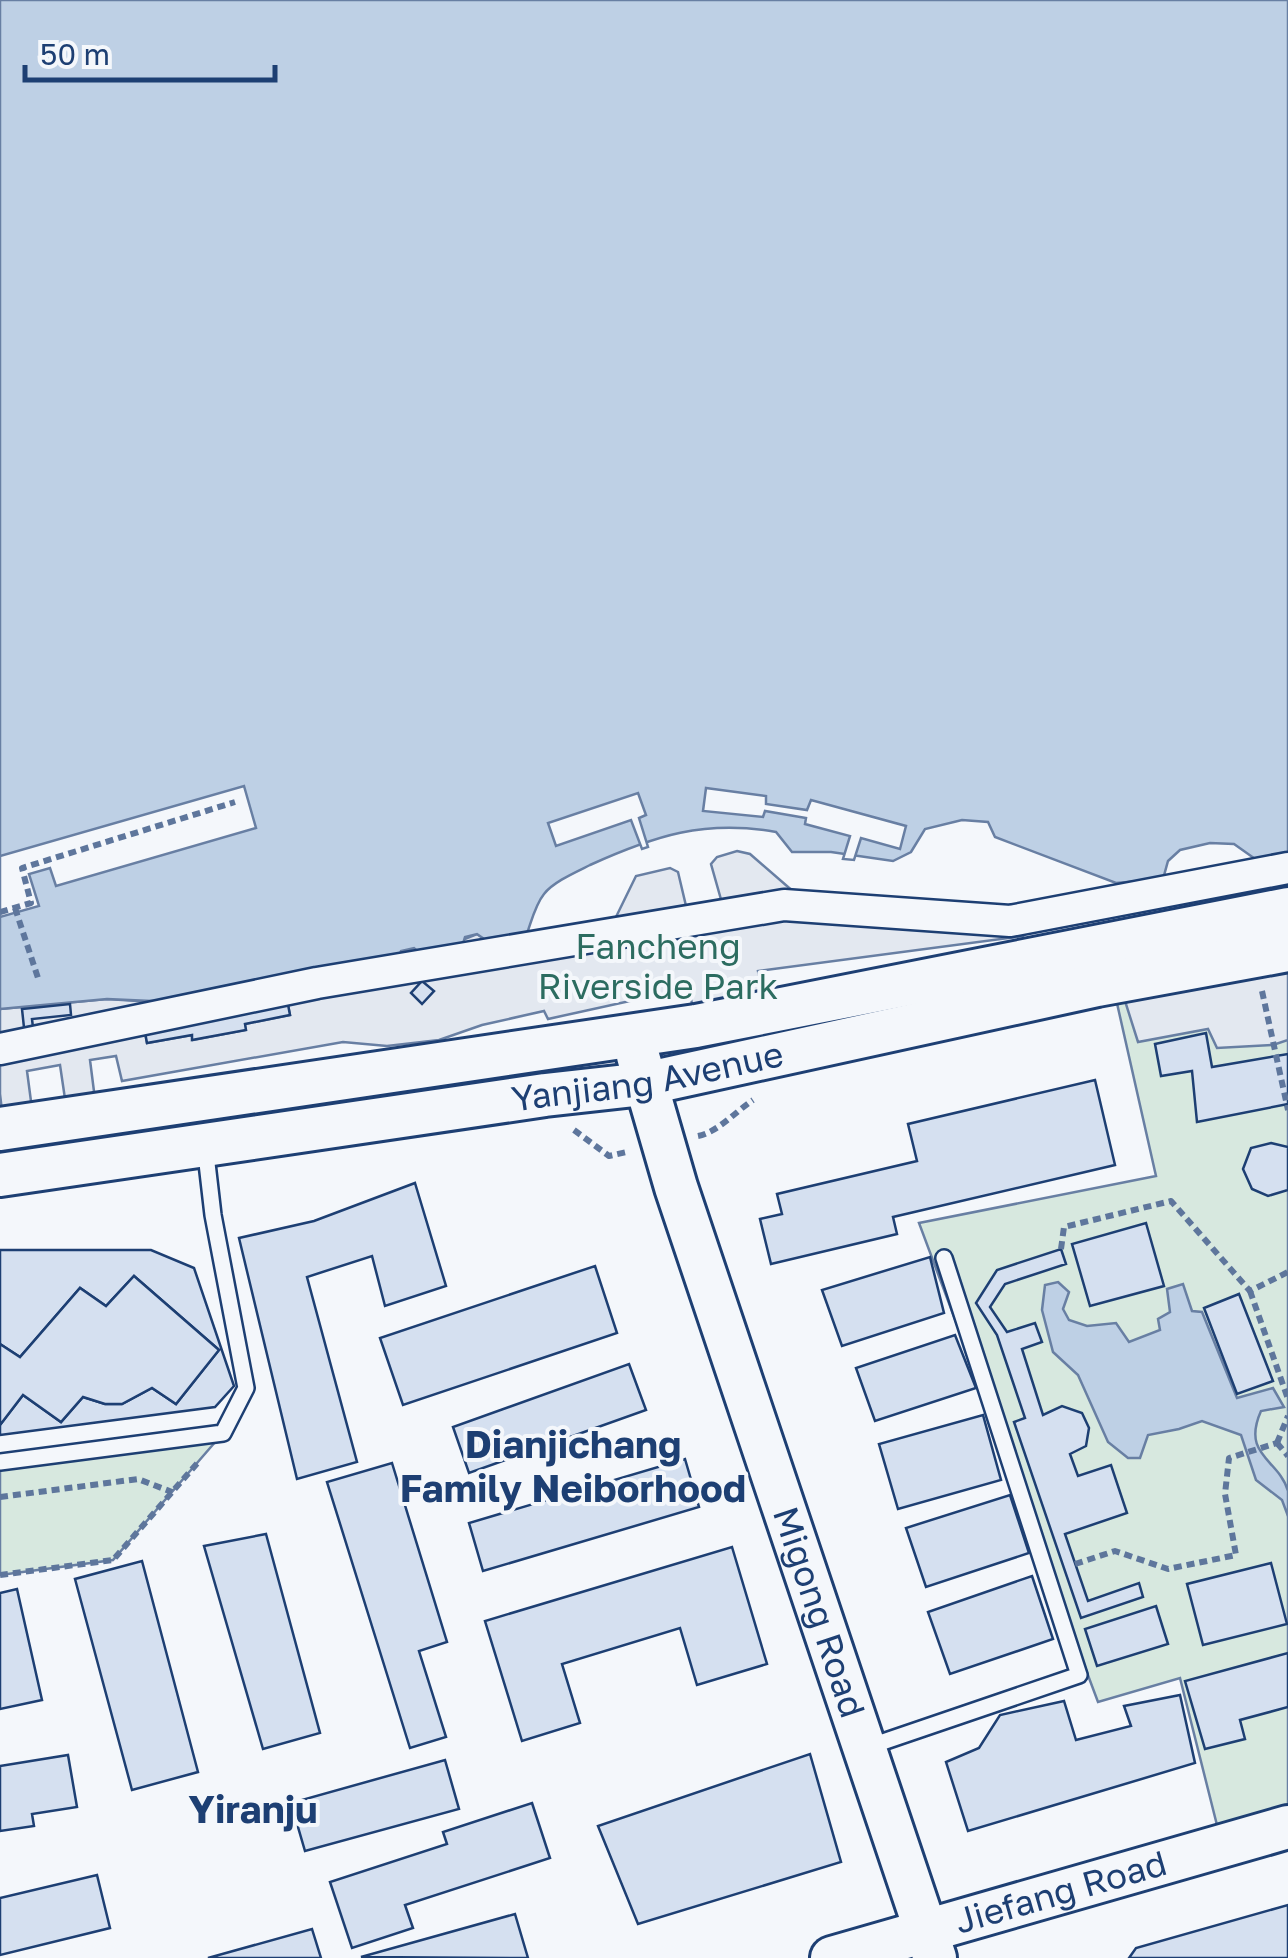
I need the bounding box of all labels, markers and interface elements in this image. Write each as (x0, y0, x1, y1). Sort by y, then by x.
scale bar (25, 20, 275, 82)
text: 50 m (40, 36, 110, 72)
park label: Fancheng Riverside Park (538, 925, 778, 1007)
street label: Yanjiang Avenue (509, 1032, 787, 1120)
district label: Dianjichang Family Neiborhood (400, 1421, 746, 1511)
street label: Migong Road (765, 1501, 875, 1723)
district label: Yiranju (188, 1786, 318, 1832)
street label: Jiefang Road (950, 1841, 1171, 1942)

